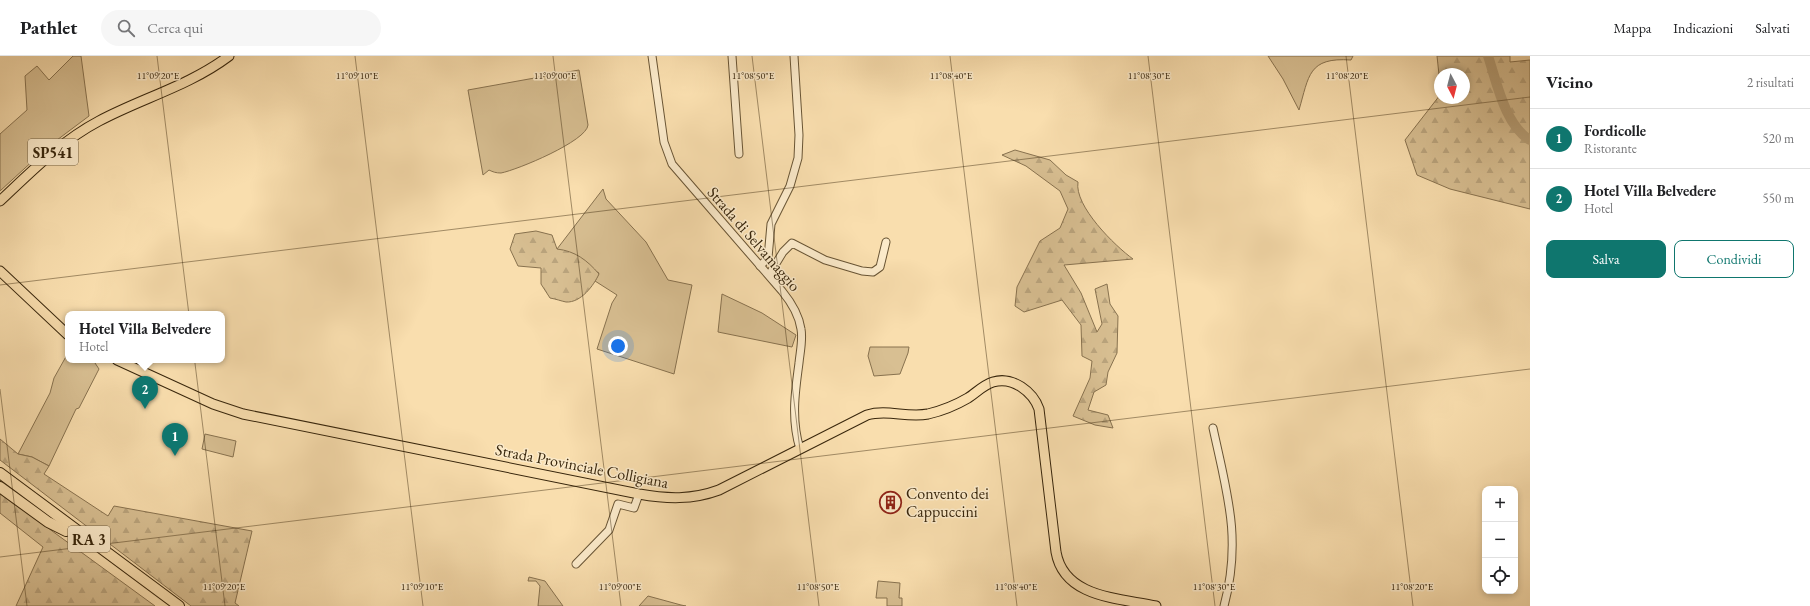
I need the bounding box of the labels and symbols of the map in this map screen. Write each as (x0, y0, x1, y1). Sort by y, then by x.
north arrow (1434, 68, 1470, 104)
text: 11°09'20"E (137, 69, 180, 82)
text: 11°09'10"E (336, 69, 379, 82)
text: 11°09'00"E (534, 69, 577, 82)
text: 11°08'50"E (732, 69, 775, 82)
text: 11°08'40"E (930, 69, 973, 82)
text: 11°08'30"E (1128, 69, 1171, 82)
text: 11°08'20"E (1326, 69, 1369, 82)
road number: SP541 (28, 139, 78, 165)
street label: Strada di Selvamaggio (703, 182, 805, 296)
your location (608, 336, 628, 356)
pin: 2 (132, 376, 158, 409)
pin: 1 (162, 423, 188, 456)
street label: Strada Provinciale Colligiana (494, 439, 671, 493)
place label: Convento dei Cappuccini (906, 483, 989, 522)
building icon: Convento dei Cappuccini (877, 489, 903, 515)
road number: RA 3 (68, 526, 110, 552)
text: 11°09'20"E (203, 580, 246, 593)
text: 11°09'10"E (401, 580, 444, 593)
text: 11°09'00"E (599, 580, 642, 593)
text: 11°08'50"E (797, 580, 840, 593)
text: 11°08'40"E (995, 580, 1038, 593)
text: 11°08'30"E (1193, 580, 1236, 593)
text: 11°08'20"E (1391, 580, 1434, 593)

